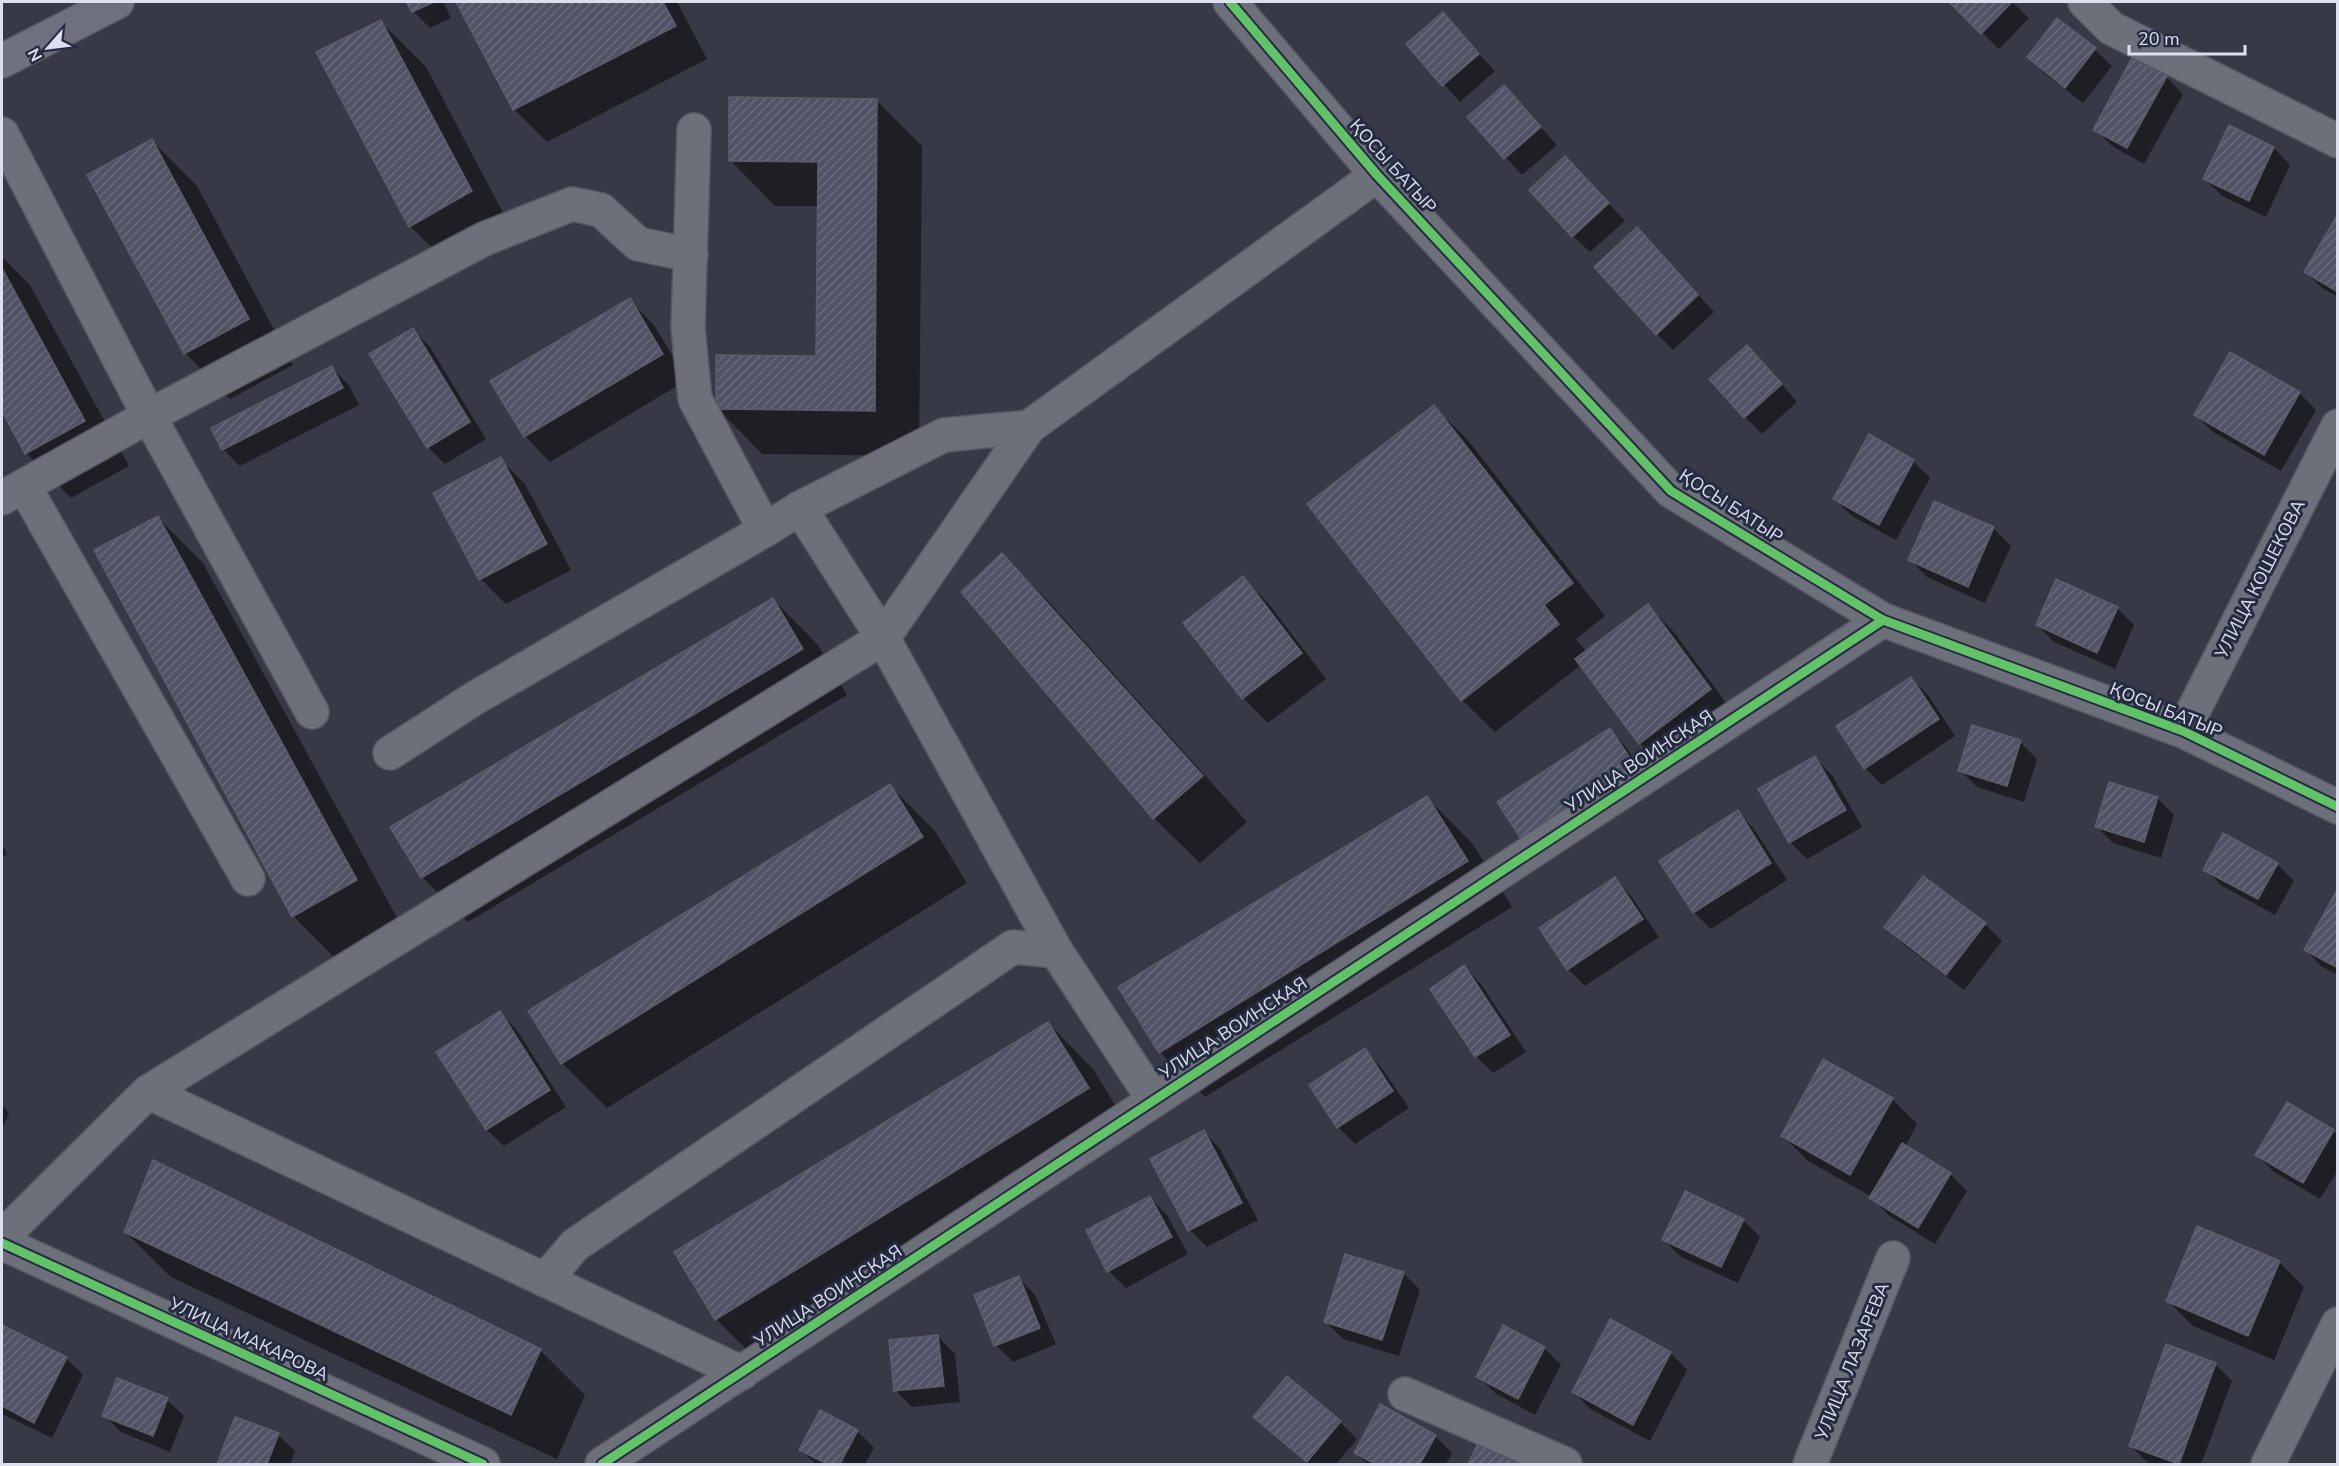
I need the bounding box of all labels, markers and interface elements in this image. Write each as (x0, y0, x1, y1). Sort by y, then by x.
north arrow (18, 18, 78, 78)
scale bar (2129, 18, 2244, 56)
text: 20 m (2138, 27, 2180, 51)
text: N (23, 44, 48, 65)
street label: ҚОСЫ БАТЫР (1344, 114, 1442, 218)
street label: ҚОСЫ БАТЫР (1675, 464, 1787, 548)
street label: УЛИЦА КОШЕКОВА (2209, 495, 2310, 663)
street label: ҚОСЫ БАТЫР (2106, 677, 2226, 743)
street label: УЛИЦА ВОИНСКАЯ (1560, 704, 1718, 818)
street label: УЛИЦА ВОИНСКАЯ (1154, 971, 1312, 1085)
street label: УЛИЦА ВОИНСКАЯ (749, 1239, 907, 1353)
street label: УЛИЦА ЛАЗАРЕВА (1809, 1279, 1895, 1444)
street label: УЛИЦА МАКАРОВА (165, 1291, 333, 1386)

